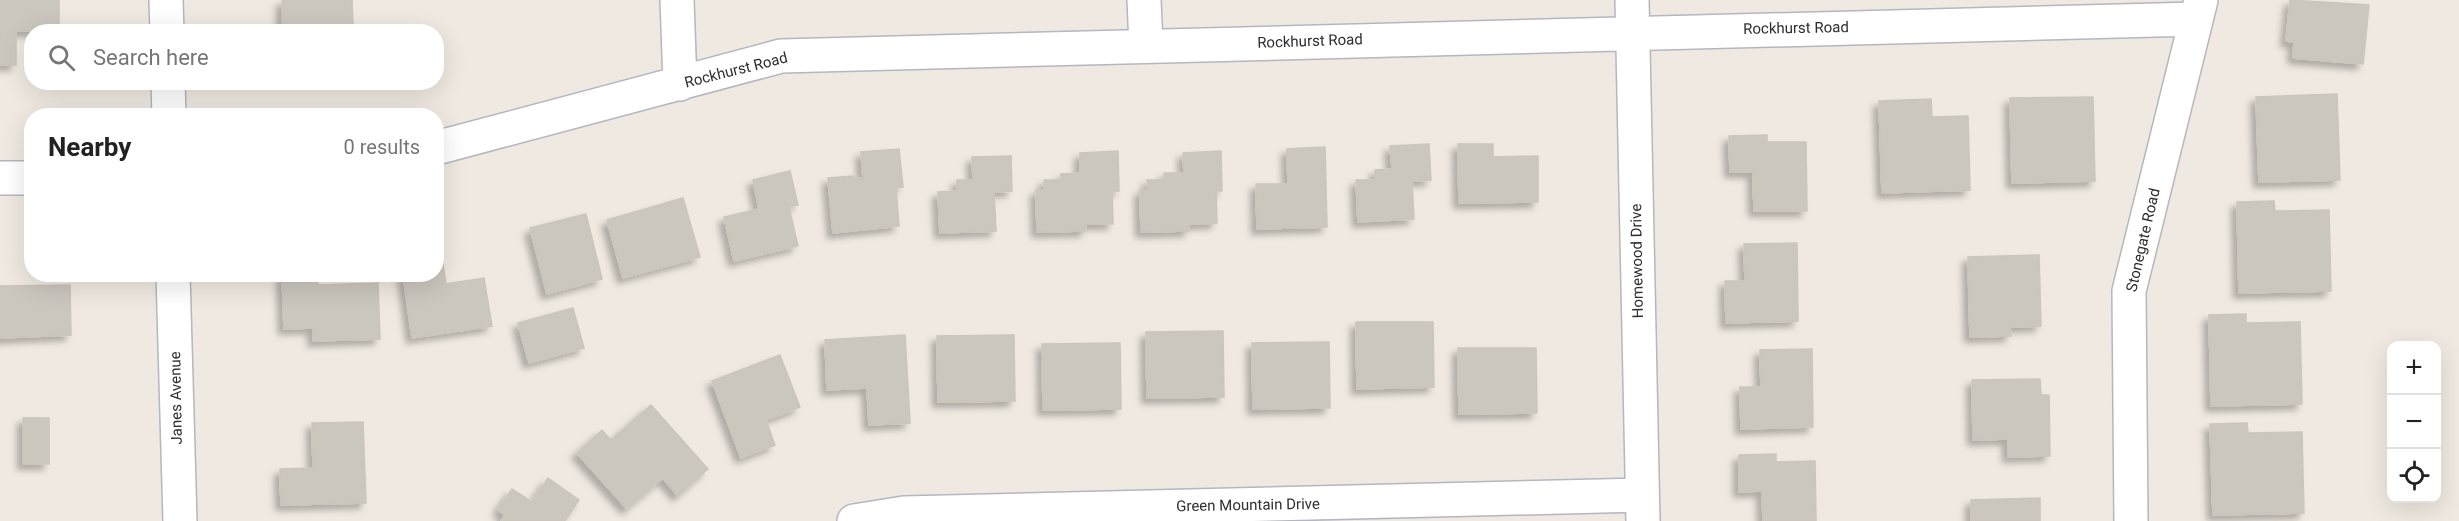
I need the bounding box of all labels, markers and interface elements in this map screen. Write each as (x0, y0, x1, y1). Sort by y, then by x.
street label: Rockhurst Road (1743, 18, 1849, 38)
search box (24, 24, 444, 90)
street label: Rockhurst Road (1257, 30, 1363, 52)
icon: search (45, 41, 78, 74)
text: Search here (93, 45, 209, 70)
street label: Rockhurst Road (683, 48, 789, 92)
text: Nearby (48, 132, 131, 162)
text: 0 results (344, 135, 420, 159)
street label: Stonegate Road (2122, 186, 2164, 294)
street label: Homewood Drive (1627, 203, 1647, 318)
map controls (2387, 341, 2441, 503)
button: + (2387, 341, 2441, 395)
street label: Janes Avenue (166, 351, 186, 445)
button: − (2387, 395, 2441, 449)
button: locate (2387, 449, 2441, 503)
street label: Green Mountain Drive (1176, 495, 1320, 515)

